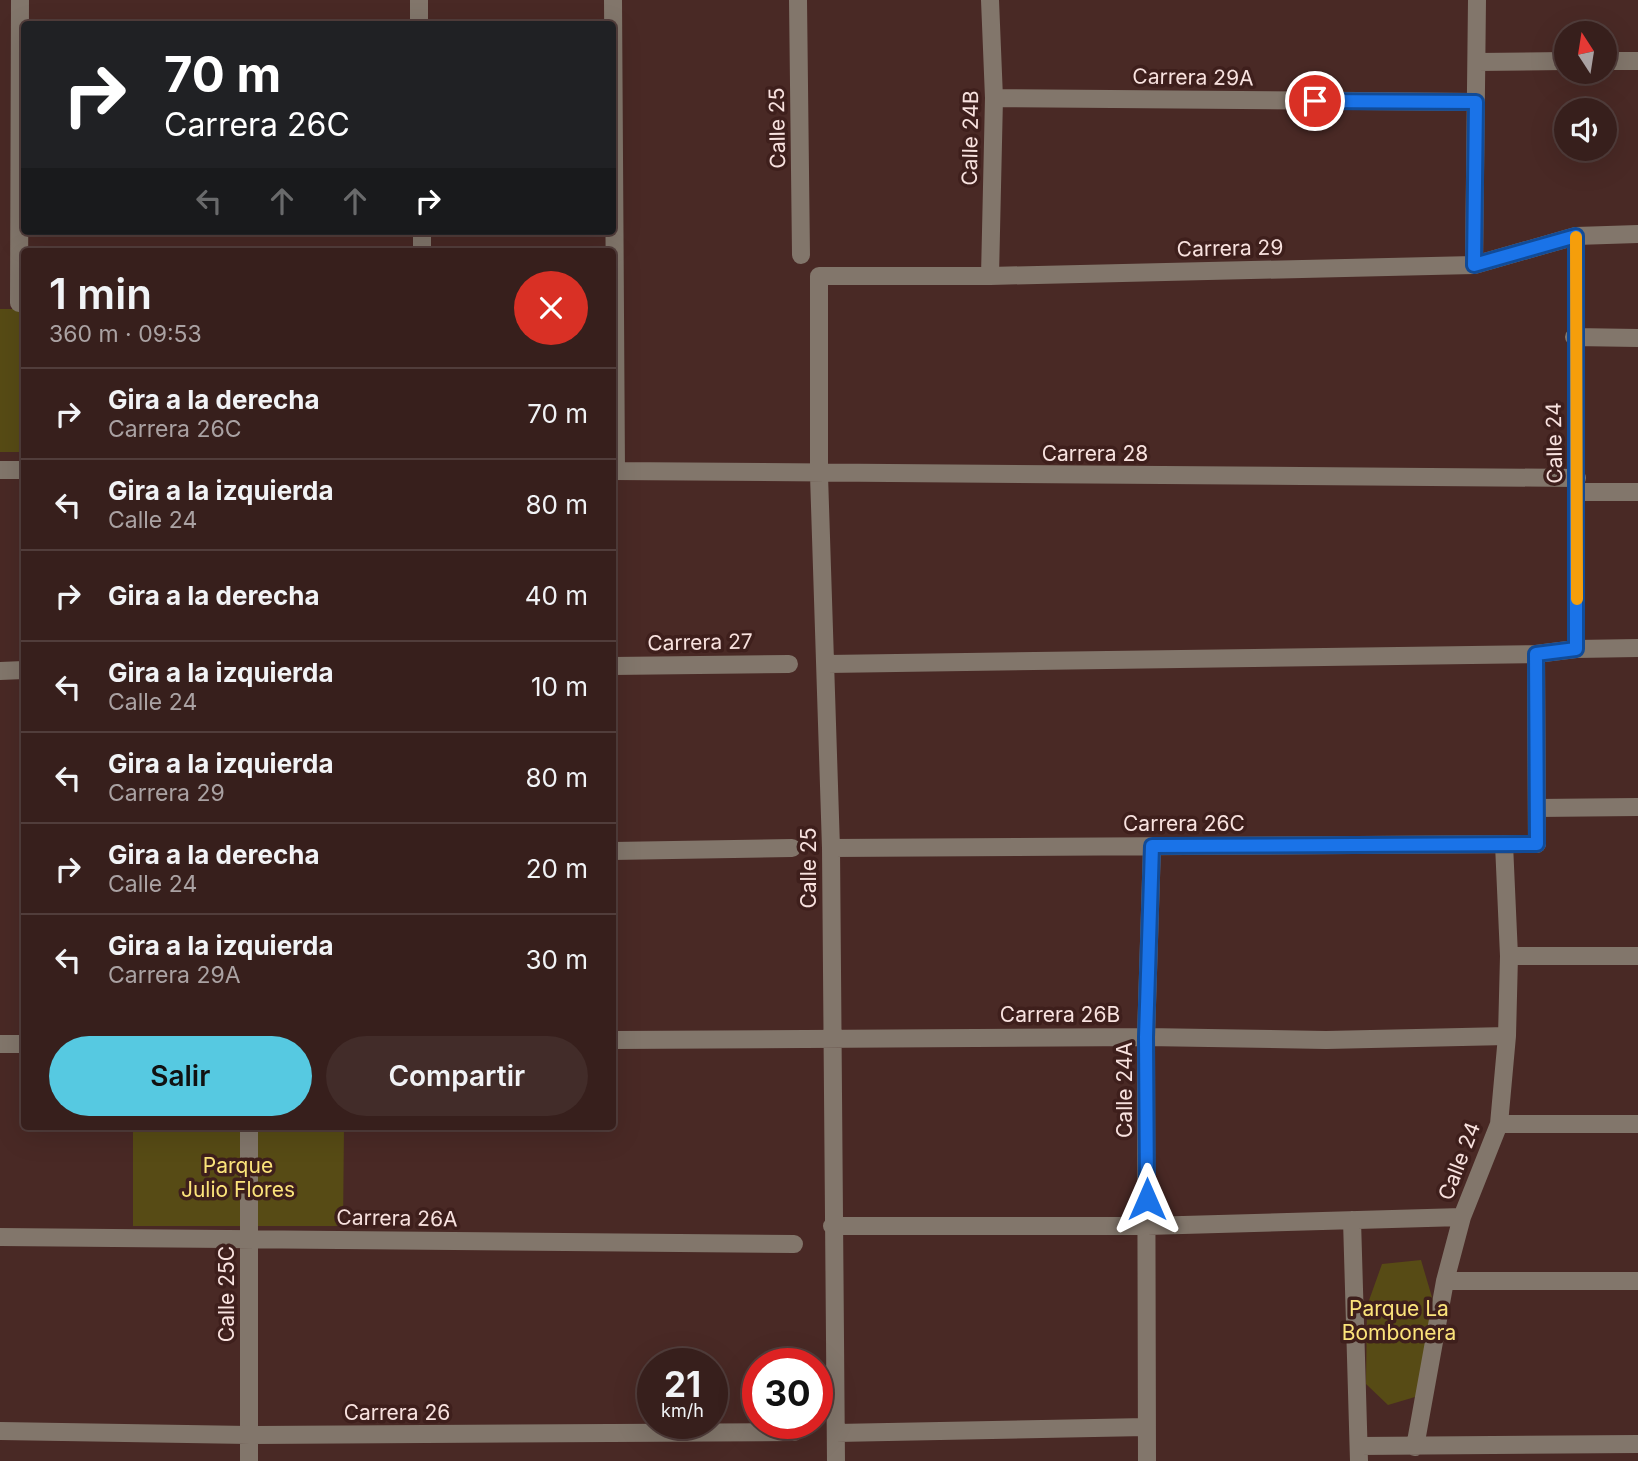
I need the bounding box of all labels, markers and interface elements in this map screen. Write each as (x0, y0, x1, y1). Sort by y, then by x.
north arrow (1554, 21, 1617, 84)
map controls (1554, 21, 1617, 161)
text: 70 m (164, 45, 281, 104)
icon: right (49, 49, 140, 140)
street label: Carrera 29A (1132, 63, 1254, 91)
pin (1285, 71, 1345, 131)
icon: arrive (1296, 82, 1334, 120)
street label: Calle 25 (764, 87, 790, 169)
street label: Calle 24B (957, 90, 983, 186)
button: sound (1554, 98, 1617, 161)
text: Carrera 26C (164, 105, 350, 144)
icon: left (190, 182, 228, 220)
icon: ahead (263, 182, 301, 220)
icon: ahead (336, 182, 374, 220)
icon: right (409, 182, 447, 220)
street label: Carrera 29 (1176, 235, 1284, 261)
text: 1 min (49, 268, 152, 319)
button: close (514, 271, 588, 345)
text: 360 m · 09:53 (49, 320, 202, 348)
text: Gira a la derecha (108, 384, 320, 415)
icon: right (49, 395, 87, 433)
text: 70 m (527, 398, 588, 429)
street label: Calle 24 (1541, 402, 1567, 484)
text: Carrera 26C (108, 415, 242, 443)
street label: Carrera 28 (1042, 441, 1148, 466)
text: Gira a la izquierda (108, 475, 334, 506)
icon: left (49, 486, 87, 524)
text: 80 m (525, 489, 588, 520)
text: Calle 24 (108, 506, 197, 534)
icon: right (49, 577, 87, 615)
text: Gira a la derecha (108, 580, 320, 611)
text: 40 m (525, 580, 588, 611)
street label: Carrera 27 (647, 629, 753, 655)
text: Gira a la izquierda (108, 657, 334, 688)
icon: left (49, 668, 87, 706)
text: 10 m (531, 671, 588, 702)
text: Calle 24 (108, 688, 197, 716)
text: Gira a la izquierda (108, 748, 334, 779)
icon: left (49, 759, 87, 797)
text: 80 m (525, 762, 588, 793)
text: Carrera 29 (108, 779, 225, 807)
street label: Carrera 26C (1123, 811, 1245, 836)
street label: Calle 25 (796, 827, 821, 909)
text: Gira a la derecha (108, 839, 320, 870)
icon: right (49, 850, 87, 888)
text: 20 m (526, 853, 588, 884)
text: Calle 24 (108, 870, 197, 898)
text: Gira a la izquierda (108, 930, 334, 961)
icon: left (49, 941, 87, 979)
text: 30 m (525, 944, 588, 975)
text: Carrera 29A (108, 961, 241, 989)
street label: Carrera 26B (1000, 1002, 1120, 1027)
button: Salir (49, 1036, 312, 1116)
button: Compartir (326, 1036, 588, 1116)
street label: Calle 24A (1112, 1042, 1137, 1138)
street label: Calle 24 (1433, 1118, 1485, 1204)
park label: Parque Julio Flores (181, 1153, 295, 1202)
position arrow (1110, 1162, 1184, 1236)
street label: Carrera 26A (336, 1204, 458, 1232)
street label: Calle 25C (214, 1246, 239, 1342)
park label: Parque La Bombonera (1342, 1296, 1456, 1345)
speed limit sign: 30 (742, 1348, 833, 1439)
text: 21 (664, 1363, 701, 1405)
street label: Carrera 26 (344, 1400, 450, 1425)
text: km/h (661, 1400, 704, 1421)

